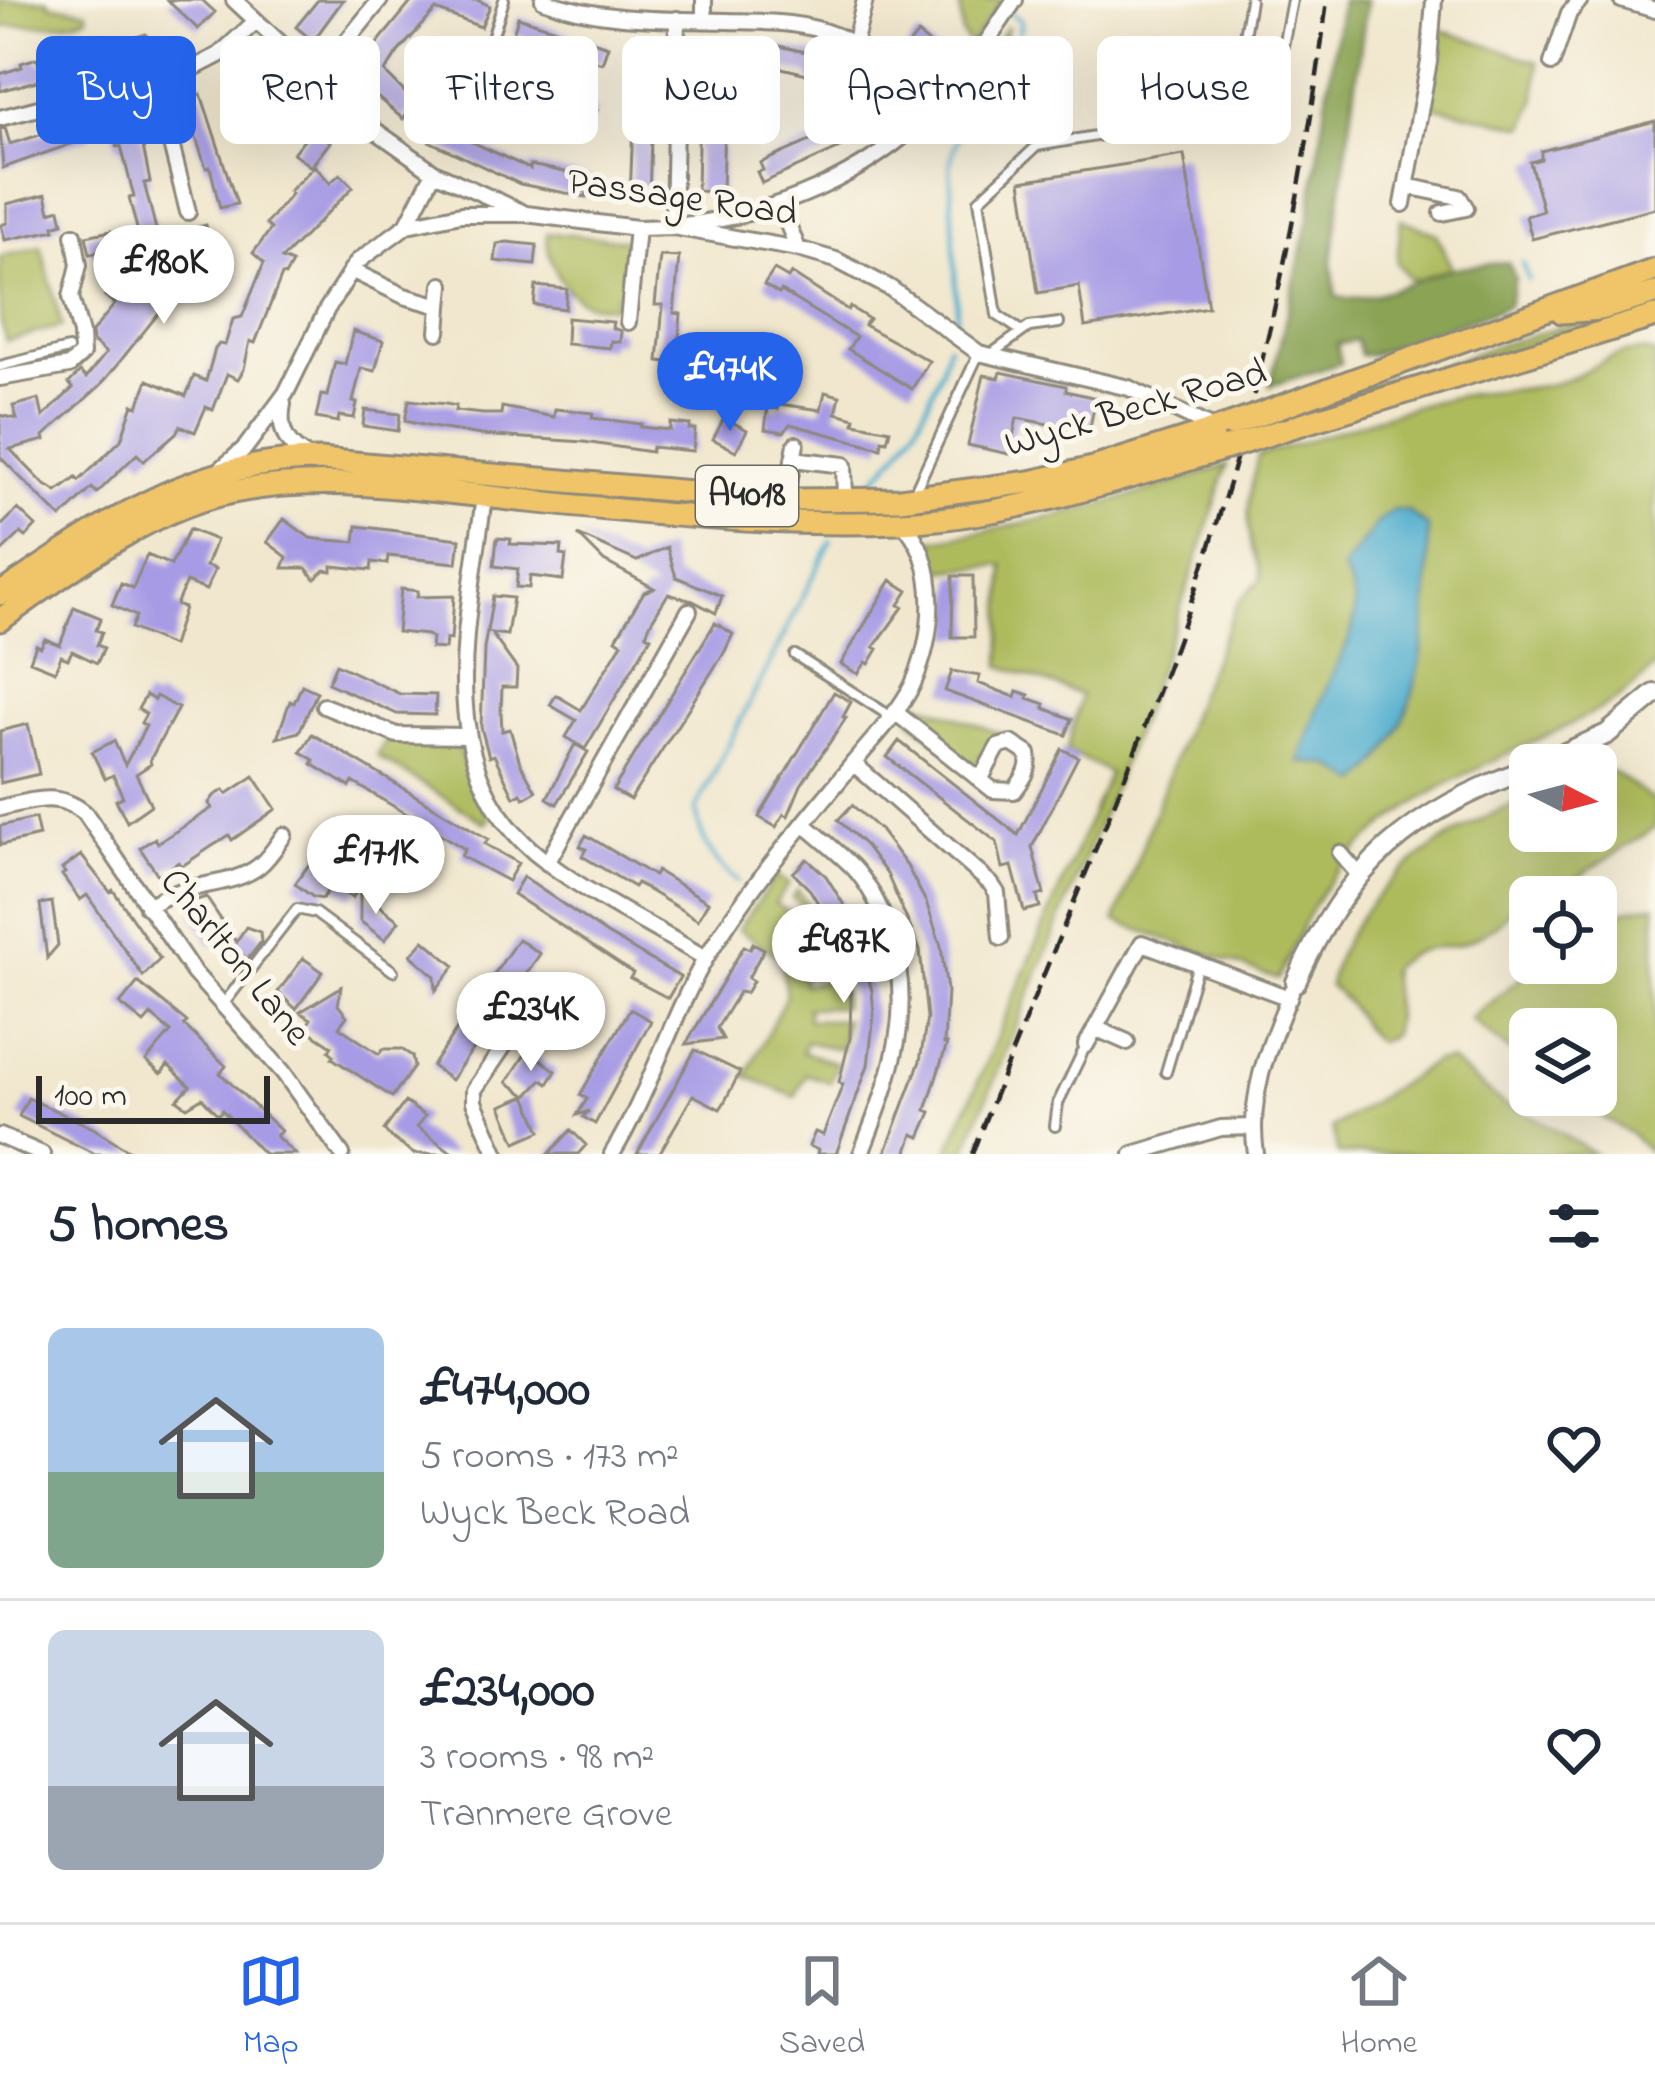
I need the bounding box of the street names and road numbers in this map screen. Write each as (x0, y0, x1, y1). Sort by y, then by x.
street label: Passage Road (563, 155, 801, 243)
street label: Wyck Beck Road (998, 345, 1274, 475)
road number: A4018 (696, 466, 798, 526)
street label: Charlton Lane (144, 857, 324, 1060)

